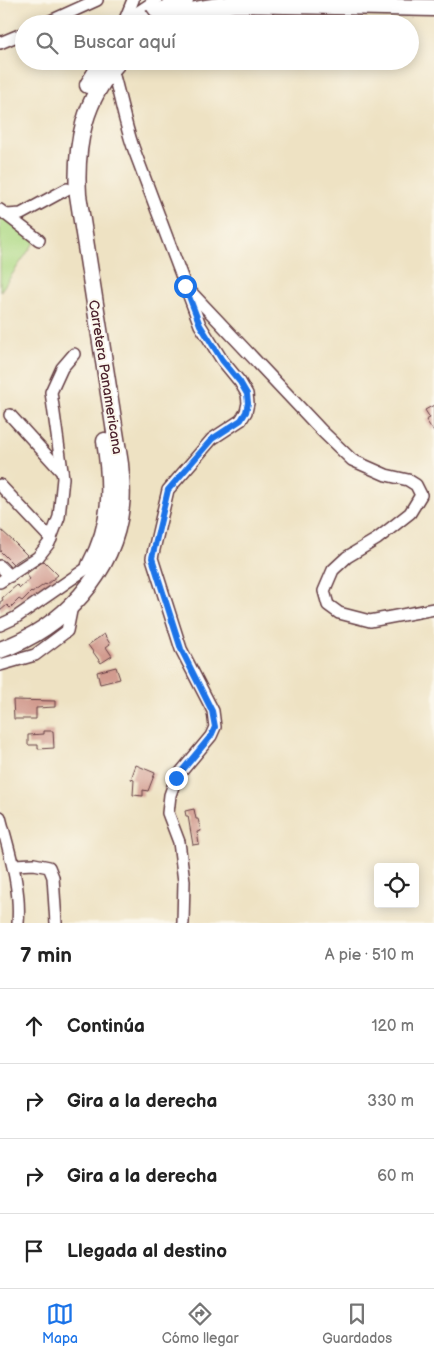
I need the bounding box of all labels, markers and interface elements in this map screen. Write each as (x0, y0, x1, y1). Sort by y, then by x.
search box (15, 15, 419, 70)
icon: search (33, 29, 61, 57)
text: Buscar aquí (73, 31, 176, 54)
route start (174, 275, 197, 298)
street label: Carretera Panamericana (85, 299, 126, 456)
route end (165, 767, 188, 790)
map controls (374, 863, 419, 908)
button: locate (374, 863, 419, 908)
text: 7 min (20, 943, 72, 968)
text: A pie · 510 m (325, 946, 414, 965)
icon: ahead (20, 1012, 48, 1040)
text: Continúa (67, 1015, 145, 1038)
text: 120 m (371, 1017, 414, 1036)
icon: right (20, 1087, 48, 1115)
text: Gira a la derecha (67, 1090, 217, 1113)
text: 330 m (367, 1092, 414, 1111)
icon: right (20, 1162, 48, 1190)
text: Gira a la derecha (67, 1165, 217, 1188)
text: 60 m (377, 1167, 414, 1186)
icon: arrive (20, 1237, 48, 1265)
text: Llegada al destino (67, 1240, 227, 1263)
tab: Mapa (42, 1300, 78, 1347)
tab: Cómo llegar (162, 1300, 238, 1347)
tab: Guardados (322, 1300, 392, 1347)

